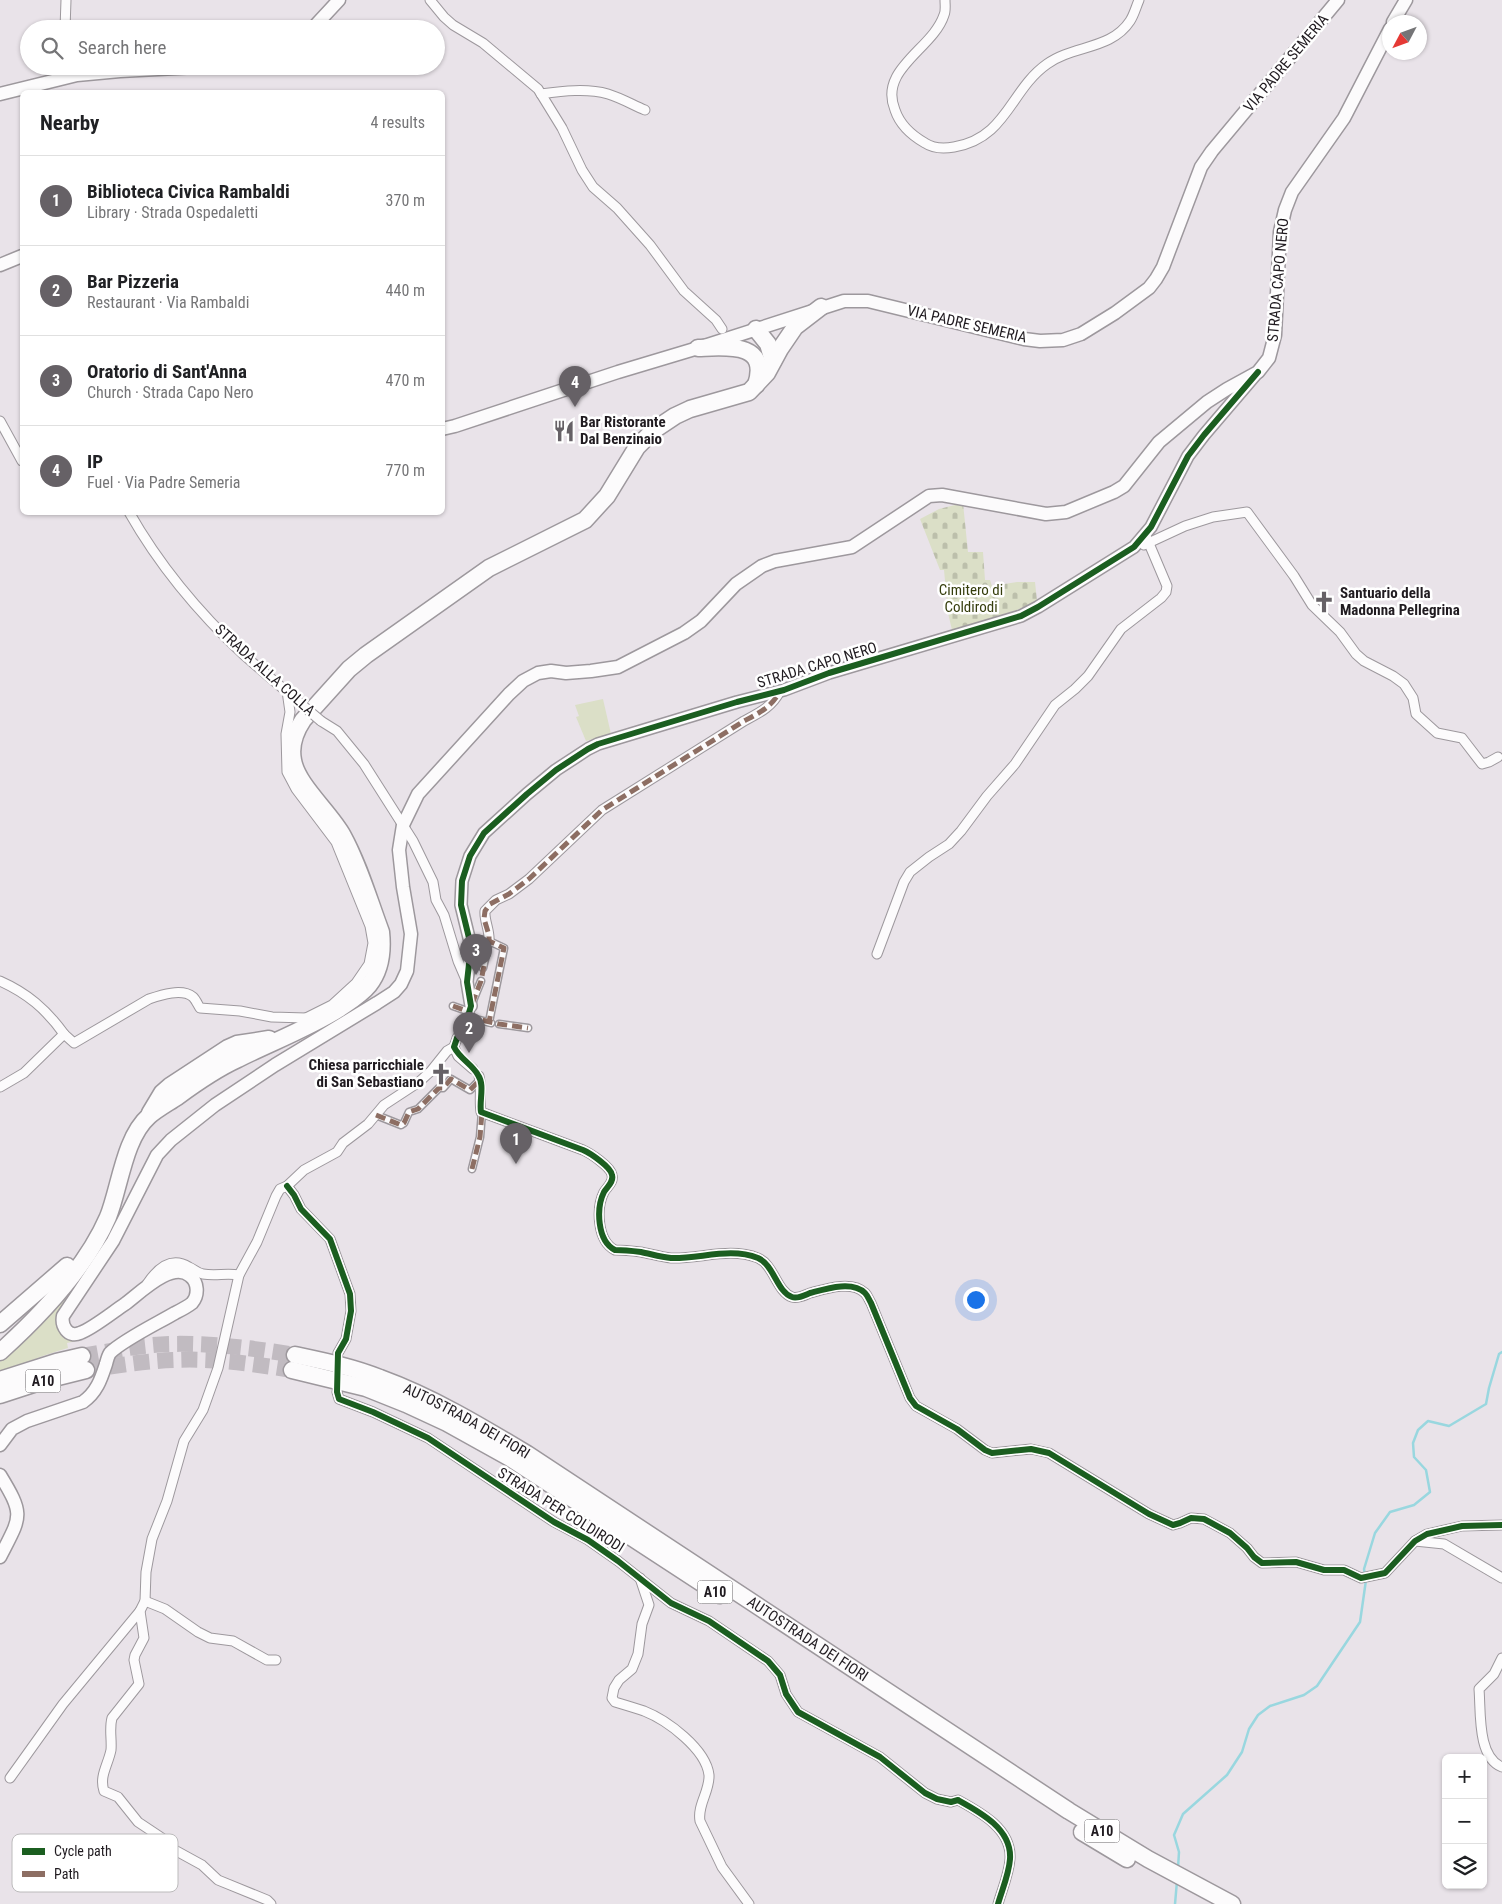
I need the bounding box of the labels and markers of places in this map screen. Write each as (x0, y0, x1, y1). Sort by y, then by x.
pin: 4 (559, 366, 591, 407)
place label: Bar Ristorante Dal Benzinaio (580, 413, 666, 448)
restaurant icon: Bar Ristorante Dal Benzinaio (551, 418, 577, 444)
place label: Santuario della Madonna Pellegrina (1340, 584, 1460, 619)
church icon: Santuario della Madonna Pellegrina (1311, 589, 1337, 615)
pin: 3 (460, 934, 492, 975)
pin: 2 (453, 1012, 485, 1053)
place label: Chiesa parricchiale di San Sebastiano (309, 1056, 424, 1091)
church icon: Chiesa parricchiale di San Sebastiano (428, 1061, 454, 1087)
pin: 1 (500, 1123, 532, 1164)

